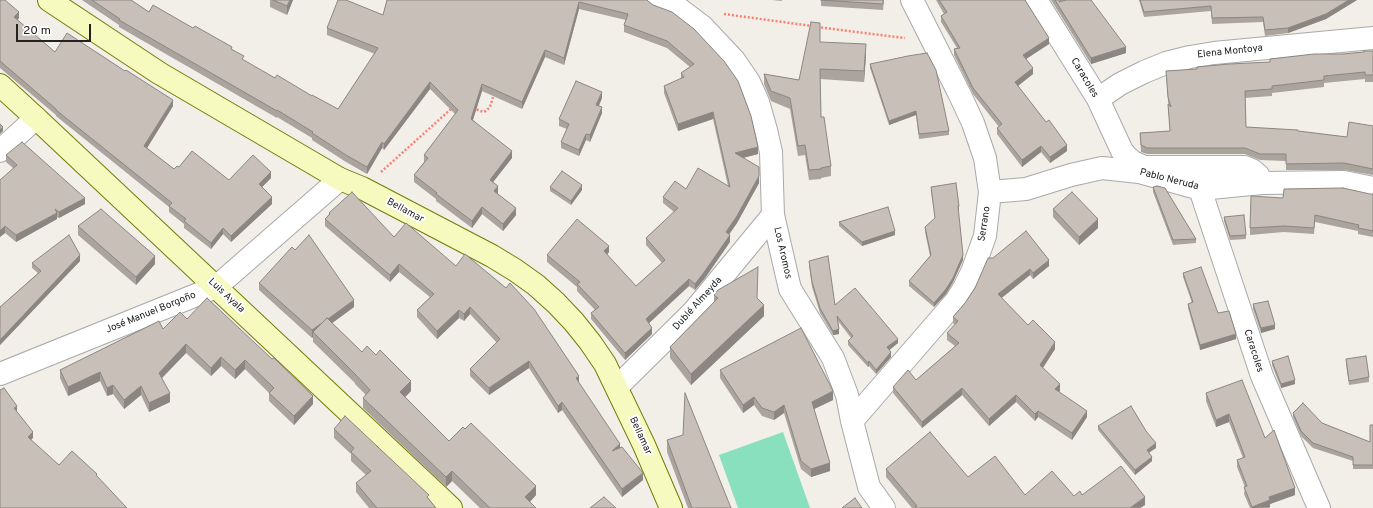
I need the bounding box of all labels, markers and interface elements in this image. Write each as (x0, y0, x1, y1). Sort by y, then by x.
scale bar (18, 16, 93, 42)
text: 20 m (23, 23, 51, 39)
street label: Elena Montoya (1197, 43, 1263, 61)
street label: Caracoles (1067, 56, 1101, 100)
street label: Pablo Neruda (1138, 167, 1200, 193)
street label: Bellamar (384, 196, 426, 226)
street label: Serrano (976, 205, 994, 243)
street label: Los Aromos (770, 226, 794, 280)
street label: Dublé Almeyda (671, 275, 725, 333)
street label: Luis Ayala (205, 276, 247, 316)
street label: José Manuel Borgoño (104, 289, 198, 337)
street label: Caracoles (1240, 328, 1266, 374)
street label: Bellamar (626, 415, 654, 457)

